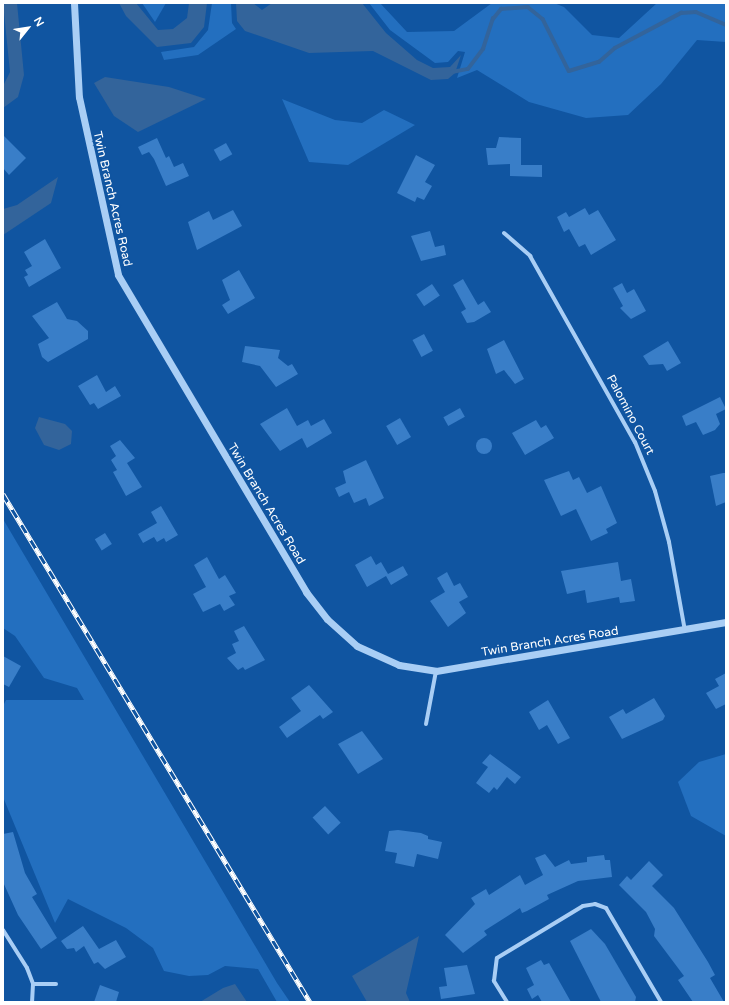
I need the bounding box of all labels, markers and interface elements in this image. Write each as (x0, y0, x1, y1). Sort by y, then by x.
north arrow (8, 8, 48, 48)
text: N (31, 15, 47, 29)
street label: Twin Branch Acres Road (89, 130, 135, 268)
street label: Palomino Court (603, 373, 657, 457)
street label: Twin Branch Acres Road (224, 441, 308, 567)
street label: Twin Branch Acres Road (480, 624, 620, 660)

